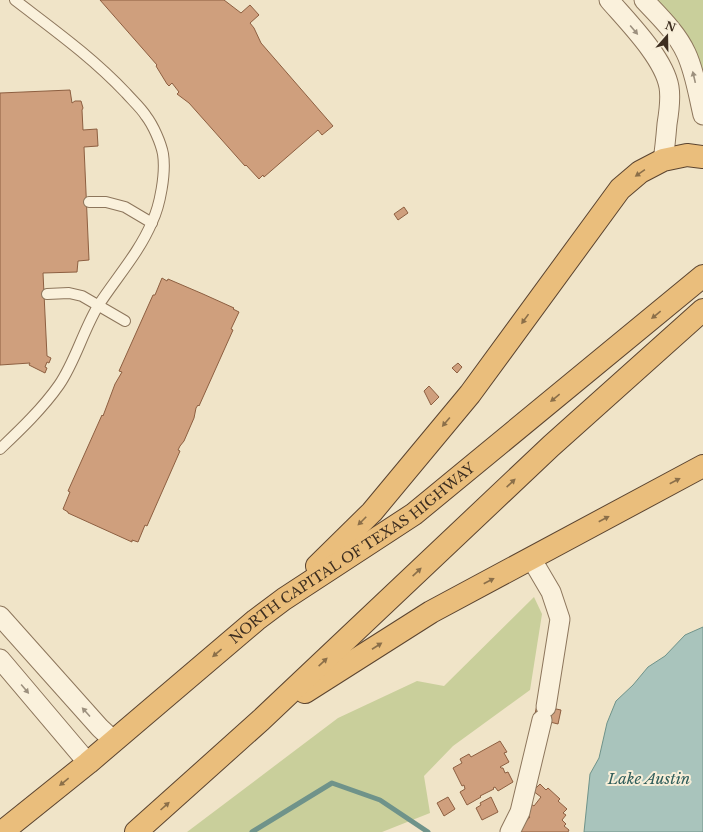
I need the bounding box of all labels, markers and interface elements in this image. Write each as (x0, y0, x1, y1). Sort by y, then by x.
north arrow (647, 16, 687, 56)
text: N (663, 18, 678, 35)
one-way arrow (630, 24, 639, 35)
one-way arrow (691, 71, 697, 83)
one-way arrow (635, 169, 645, 177)
one-way arrow (650, 311, 661, 320)
one-way arrow (521, 314, 529, 324)
one-way arrow (550, 393, 561, 402)
one-way arrow (441, 417, 450, 428)
street label: NORTH CAPITAL OF TEXAS HIGHWAY (226, 458, 479, 648)
one-way arrow (669, 478, 681, 484)
one-way arrow (507, 479, 516, 488)
one-way arrow (357, 516, 367, 526)
one-way arrow (598, 516, 609, 522)
one-way arrow (412, 568, 422, 577)
one-way arrow (483, 577, 495, 584)
one-way arrow (372, 642, 382, 650)
one-way arrow (212, 648, 223, 657)
one-way arrow (318, 657, 328, 667)
one-way arrow (21, 683, 30, 694)
one-way arrow (82, 707, 91, 718)
water label: Lake Austin (607, 769, 690, 788)
one-way arrow (59, 777, 70, 786)
one-way arrow (160, 802, 169, 811)

